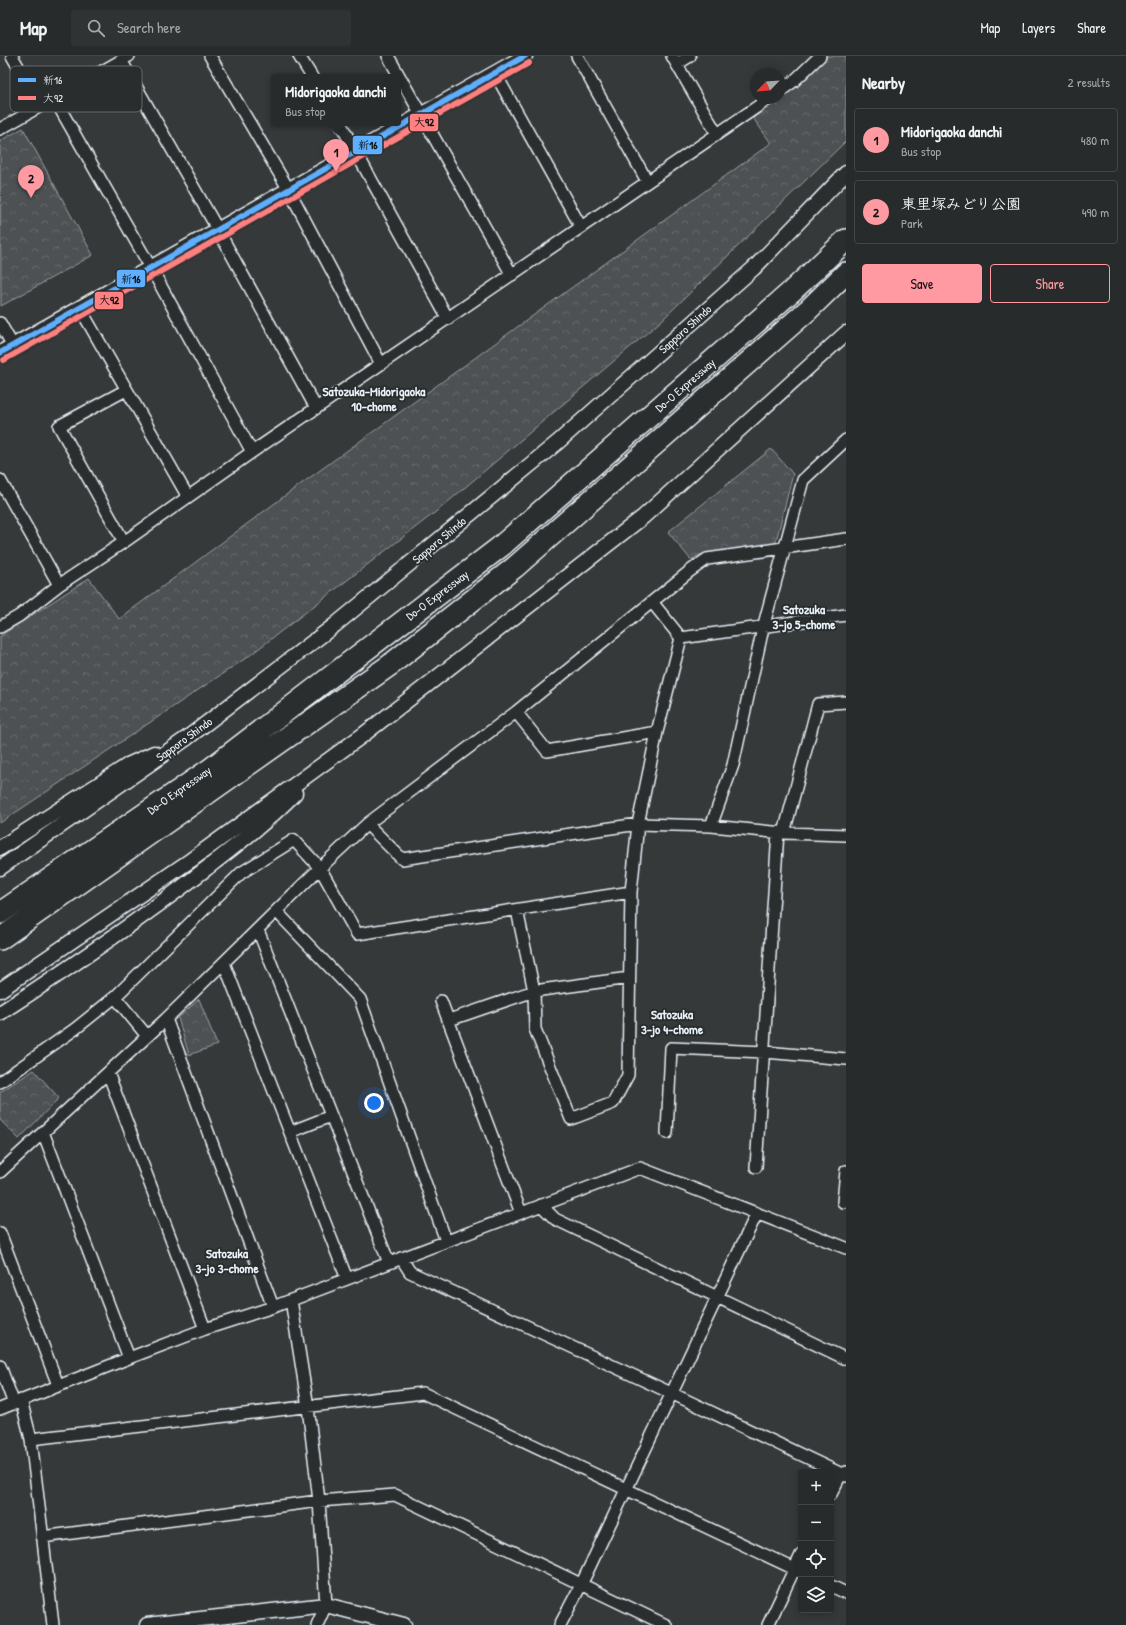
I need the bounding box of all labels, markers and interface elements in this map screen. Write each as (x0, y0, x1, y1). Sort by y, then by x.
search box (71, 10, 351, 46)
text: Map (20, 15, 47, 41)
icon: search (85, 17, 107, 39)
text: Search here (117, 17, 181, 38)
text: Map (980, 18, 1000, 37)
text: Layers (1022, 18, 1055, 37)
text: Share (1077, 18, 1106, 37)
legend (10, 66, 142, 112)
north arrow (750, 68, 786, 104)
text: Nearby (862, 71, 905, 94)
text: 新16 (43, 73, 63, 87)
text: 2 results (1068, 73, 1110, 91)
popup (271, 74, 401, 126)
text: Midorigaoka danchi (285, 81, 387, 102)
text: 大92 (43, 91, 63, 105)
text: Bus stop (285, 102, 325, 120)
line badge: 大92 (409, 113, 439, 132)
text: 大92 (414, 115, 435, 129)
text: Midorigaoka danchi (901, 121, 1002, 142)
text: 1 (874, 131, 878, 149)
text: 480 m (1081, 131, 1109, 149)
line badge: 新16 (352, 135, 383, 155)
text: 新16 (358, 138, 378, 152)
pin: 1 (323, 139, 349, 172)
text: Bus stop (901, 142, 941, 160)
pin: 2 (18, 165, 44, 198)
text: 東里塚みどり公園 (901, 193, 1021, 214)
text: 2 (873, 203, 879, 221)
text: 490 m (1082, 203, 1109, 221)
text: Park (901, 214, 923, 232)
button: Save (862, 264, 982, 303)
button: Share (990, 264, 1110, 303)
line badge: 新16 (116, 269, 146, 288)
text: 新16 (121, 272, 141, 286)
line badge: 大92 (94, 291, 124, 310)
text: 大92 (99, 293, 120, 307)
street label: Sapporo Shindo (655, 301, 715, 357)
street label: Do-O Expressway (651, 354, 719, 416)
district label: Satozuka-Midorigaoka 10-chome (323, 382, 426, 415)
street label: Sapporo Shindo (408, 512, 470, 568)
street label: Do-O Expressway (402, 566, 472, 624)
district label: Satozuka 3-jo 5-chome (773, 600, 836, 633)
street label: Sapporo Shindo (152, 713, 216, 765)
street label: Do-O Expressway (144, 762, 214, 818)
district label: Satozuka 3-jo 4-chome (641, 1005, 704, 1038)
your location (364, 1093, 384, 1113)
district label: Satozuka 3-jo 3-chome (195, 1244, 259, 1277)
map controls (798, 1469, 834, 1613)
button: + (798, 1469, 834, 1505)
button: − (798, 1505, 834, 1541)
button: locate (798, 1541, 834, 1577)
button: layers (798, 1577, 834, 1613)

